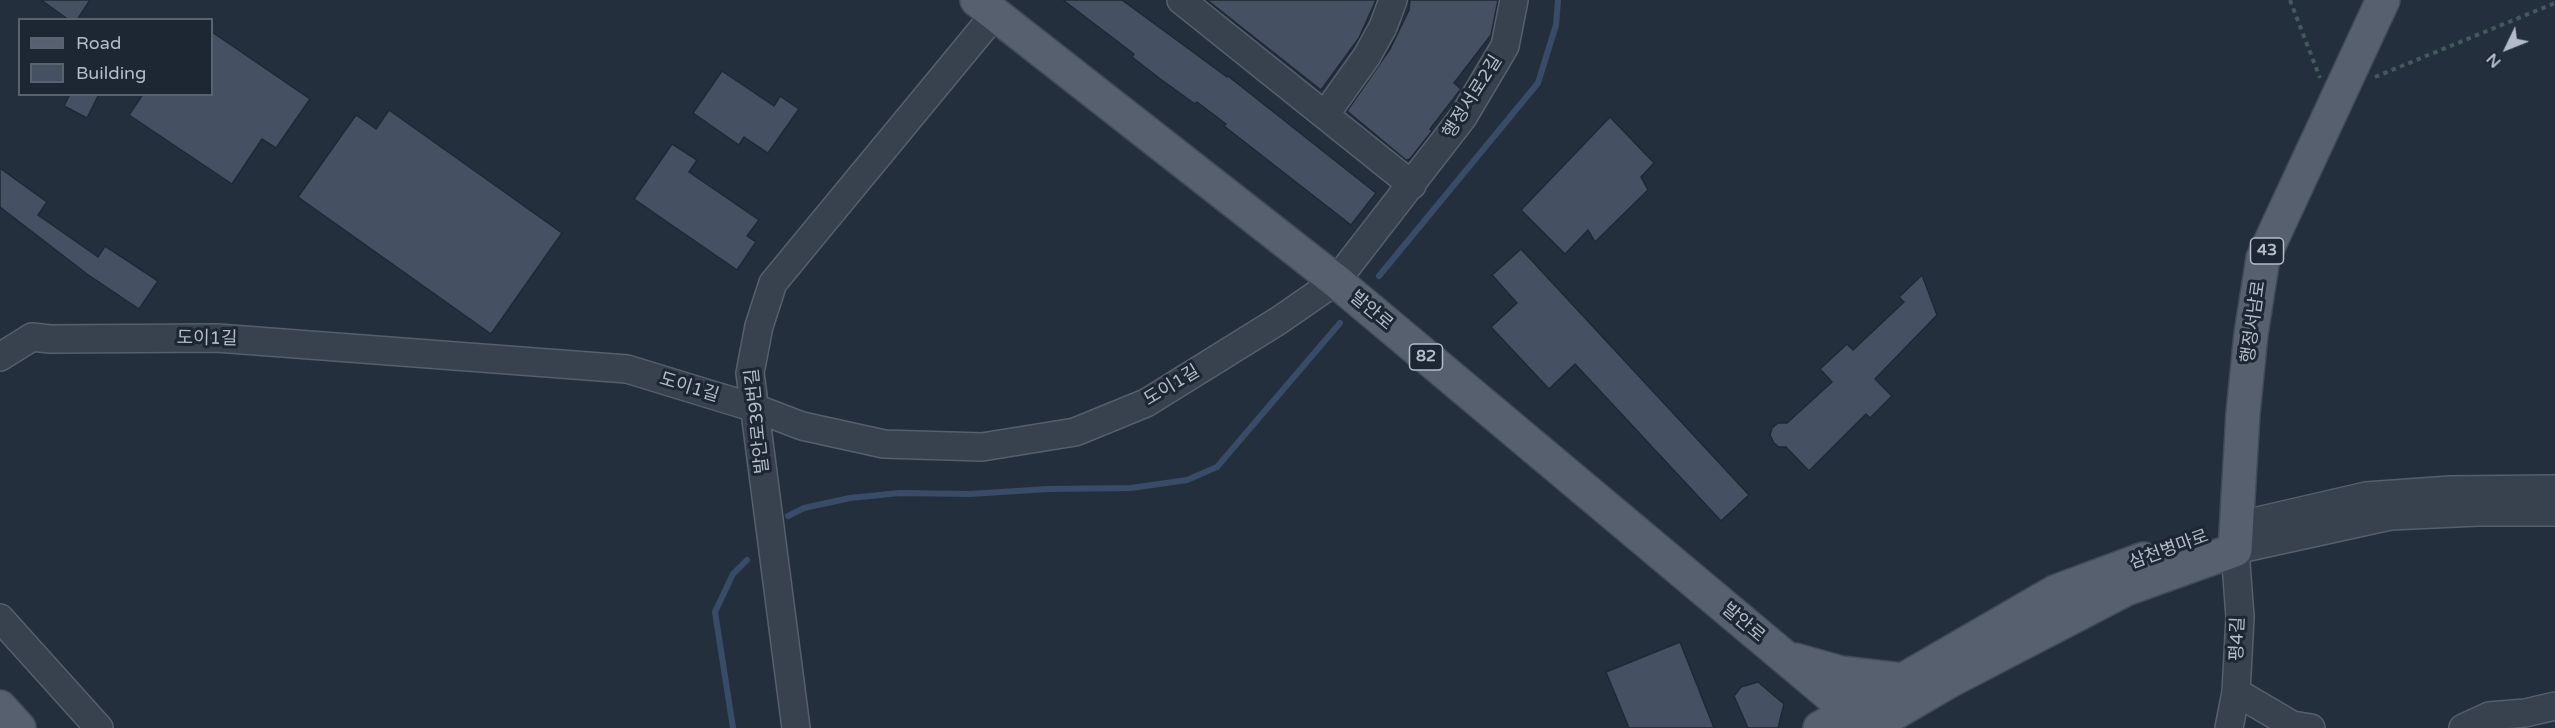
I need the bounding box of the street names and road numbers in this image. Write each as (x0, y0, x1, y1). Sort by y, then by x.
street label: 행정서로2길 (1439, 51, 1507, 143)
road number: 43 (2250, 238, 2284, 264)
street label: 행정서남로 (2238, 279, 2270, 365)
street label: 발안로 (1345, 287, 1397, 335)
street label: 도이1길 (176, 328, 238, 350)
road number: 82 (1410, 344, 1442, 370)
street label: 도이1길 (1140, 361, 1204, 411)
street label: 발안로39번길 (742, 367, 774, 475)
street label: 도이1길 (657, 369, 721, 407)
street label: 삼천병마로 (2126, 526, 2212, 574)
street label: 발안로 (1717, 599, 1769, 647)
street label: 평4길 (2226, 616, 2250, 662)

